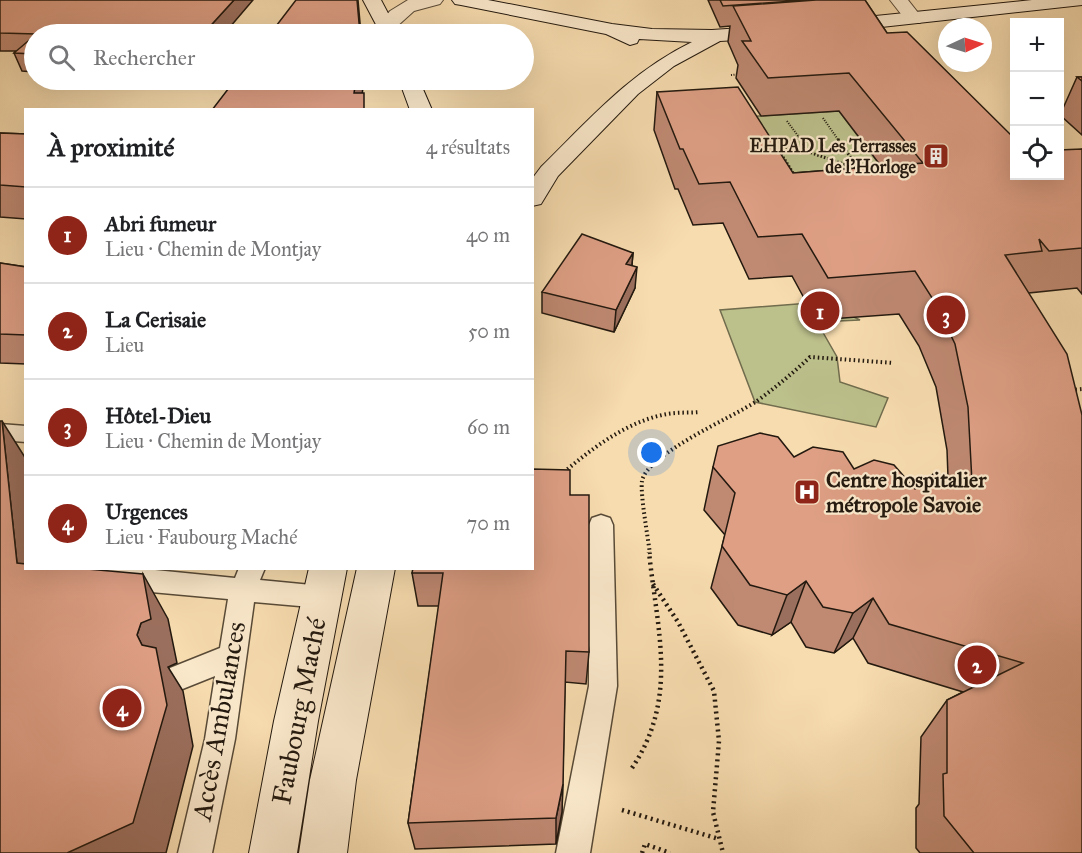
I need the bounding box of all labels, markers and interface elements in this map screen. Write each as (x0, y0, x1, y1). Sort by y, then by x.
north arrow (938, 18, 992, 72)
map controls (1010, 18, 1064, 180)
button: + (1010, 18, 1064, 72)
search box (24, 24, 534, 90)
icon: search (45, 41, 78, 74)
text: Rechercher (93, 44, 195, 71)
button: − (1010, 72, 1064, 126)
button: locate (1010, 126, 1064, 180)
text: À proximité (48, 131, 174, 163)
text: 4 résultats (426, 135, 510, 159)
place label: EHPAD Les Terrasses de l'Horloge (750, 135, 916, 179)
building icon: EHPAD Les Terrasses de l'Horloge (921, 141, 951, 171)
text: Abri fumeur (105, 210, 216, 237)
text: 1 (64, 223, 71, 247)
text: 40 m (466, 223, 510, 247)
text: Lieu · Chemin de Montjay (105, 237, 321, 261)
pin: 1 (800, 288, 840, 334)
pin: 3 (926, 292, 966, 338)
text: La Cerisaie (105, 306, 206, 333)
text: 2 (63, 319, 72, 343)
text: 50 m (468, 319, 510, 343)
text: Lieu (105, 333, 144, 357)
text: Hôtel-Dieu (105, 402, 211, 429)
text: 3 (64, 415, 72, 439)
text: 60 m (467, 415, 510, 439)
text: Lieu · Chemin de Montjay (105, 429, 321, 453)
your location (637, 438, 666, 467)
place label: Centre hospitalier métropole Savoie (825, 466, 987, 518)
hospital icon: Centre hospitalier métropole Savoie (792, 477, 822, 507)
text: Urgences (105, 498, 188, 525)
text: 4 (62, 511, 73, 535)
text: 70 m (467, 511, 510, 535)
text: Lieu · Faubourg Maché (105, 525, 297, 549)
street label: Faubourg Maché (264, 614, 334, 807)
street label: Accès Ambulances (185, 619, 252, 824)
pin: 2 (958, 642, 996, 688)
pin: 4 (102, 686, 142, 730)

